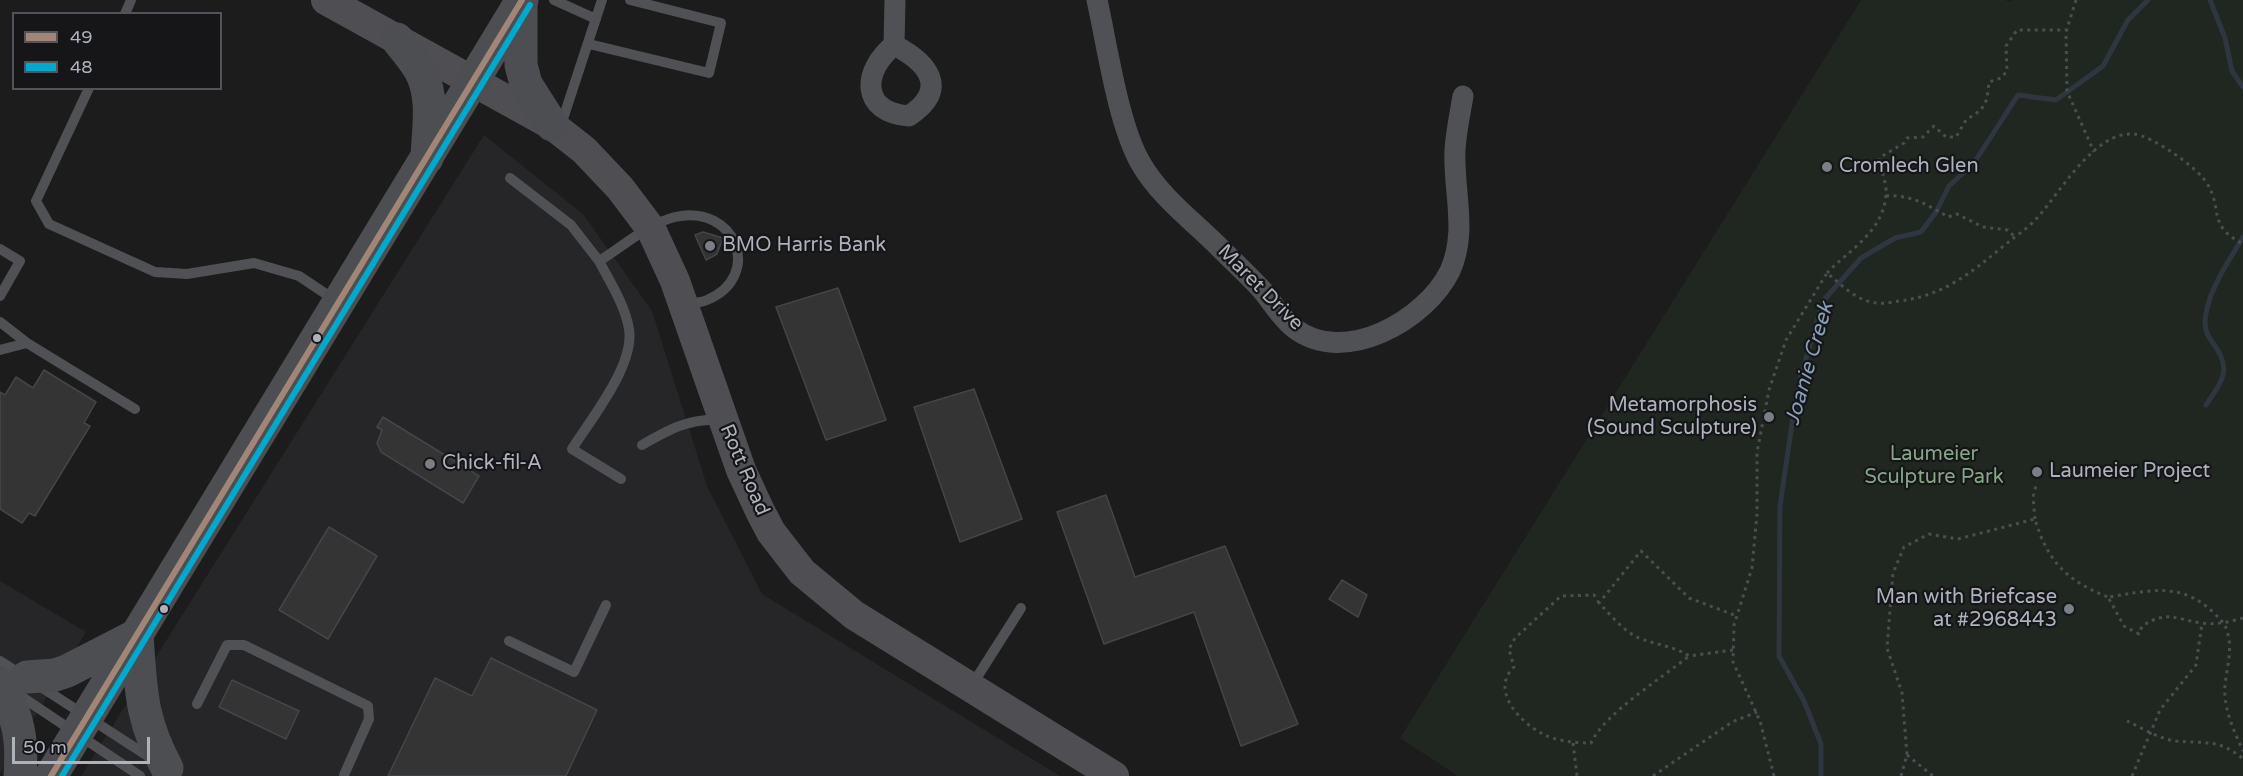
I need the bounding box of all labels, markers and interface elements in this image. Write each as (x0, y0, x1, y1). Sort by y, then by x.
legend (12, 12, 222, 90)
text: 49 (70, 26, 93, 48)
text: 48 (70, 56, 93, 78)
place label: Cromlech Glen (1839, 155, 1979, 179)
marker: Cromlech Glen (1820, 160, 1834, 174)
place label: BMO Harris Bank (722, 234, 886, 258)
marker: BMO Harris Bank (703, 239, 717, 253)
street label: Maret Drive (1212, 240, 1308, 336)
water label: Joanie Creek (1780, 299, 1840, 429)
unlabelled marker (311, 332, 323, 344)
place label: Metamorphosis (Sound Sculpture) (1587, 394, 1757, 441)
marker: Metamorphosis (Sound Sculpture) (1762, 410, 1776, 424)
street label: Rott Road (714, 421, 774, 519)
park label: Laumeier Sculpture Park (1864, 443, 2004, 490)
place label: Chick-fil-A (442, 452, 542, 476)
marker: Chick-fil-A (423, 457, 437, 471)
place label: Laumeier Project (2049, 460, 2210, 484)
marker: Laumeier Project (2030, 465, 2044, 479)
place label: Man with Briefcase at #2968443 (1876, 586, 2057, 633)
marker: Man with Briefcase at #2968443 (2062, 602, 2076, 616)
unlabelled marker (158, 603, 170, 615)
scale bar (15, 725, 153, 763)
text: 50 m (23, 736, 67, 758)

